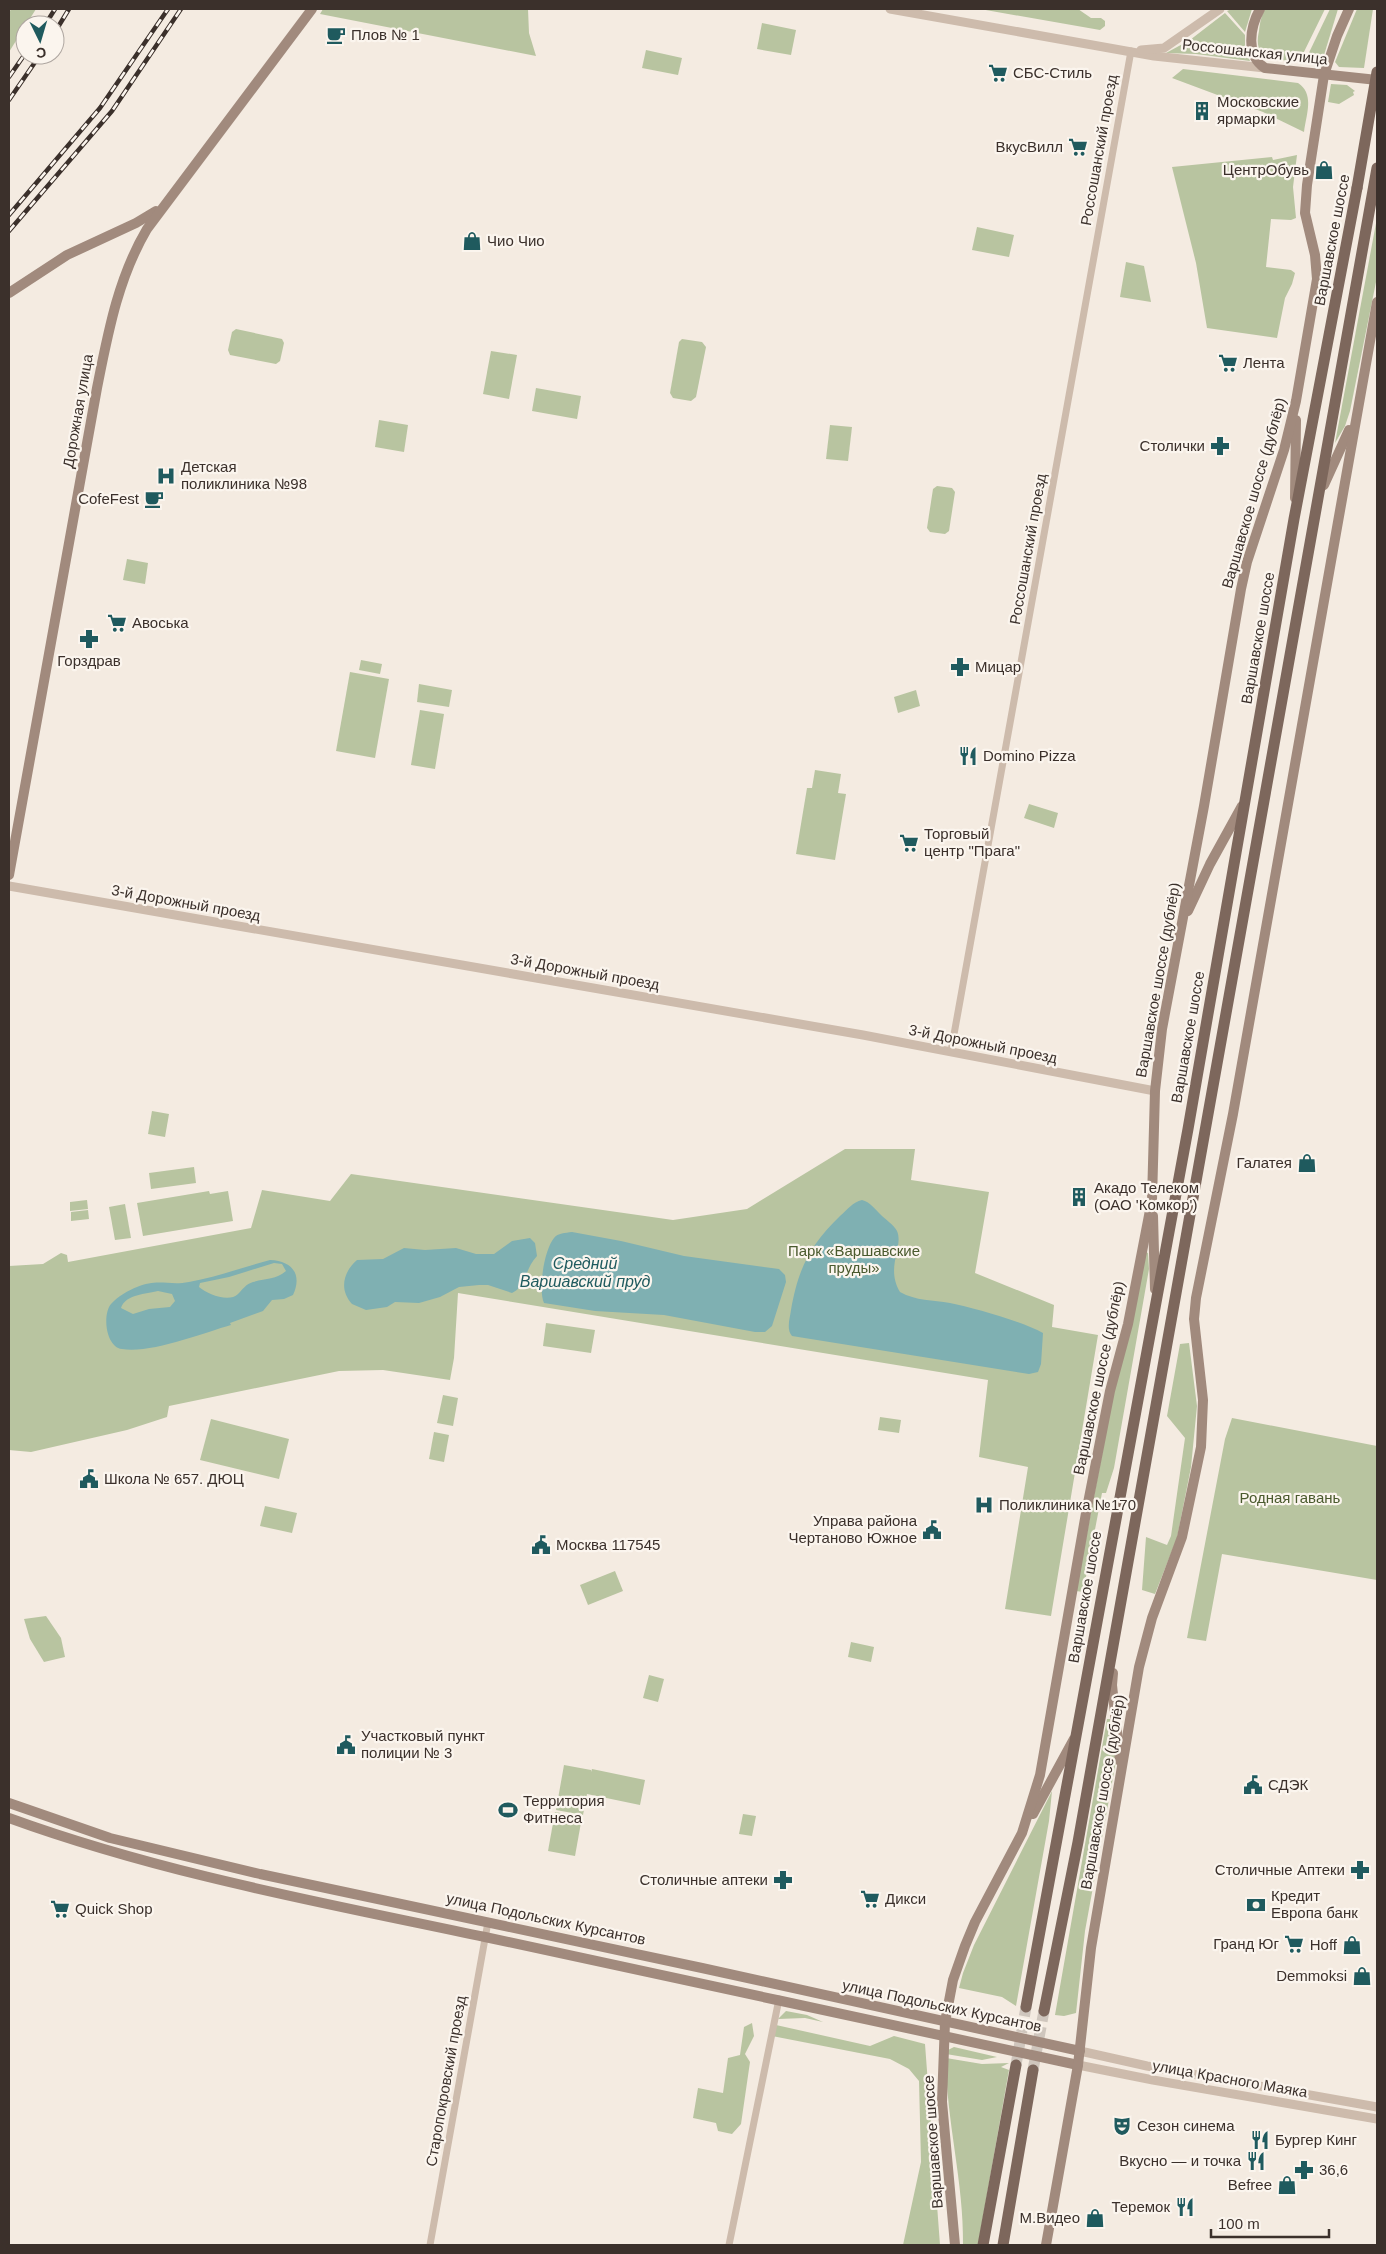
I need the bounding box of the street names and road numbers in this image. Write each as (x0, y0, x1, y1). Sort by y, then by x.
street label: Россошанская улица (1182, 35, 1329, 68)
street label: Россошанский проезд (1077, 73, 1120, 227)
street label: Варшавское шоссе (1310, 173, 1353, 307)
street label: Дорожная улица (59, 352, 96, 469)
street label: Варшавское шоссе (дублёр) (1218, 396, 1289, 590)
street label: Россошанский проезд (1006, 472, 1049, 626)
street label: Варшавское шоссе (1238, 571, 1277, 705)
street label: 3-й Дорожный проезд (110, 881, 262, 924)
street label: Варшавское шоссе (дублёр) (1132, 881, 1183, 1079)
street label: 3-й Дорожный проезд (509, 950, 661, 993)
street label: Варшавское шоссе (1168, 970, 1207, 1104)
street label: 3-й Дорожный проезд (907, 1021, 1059, 1066)
street label: Варшавское шоссе (дублёр) (1070, 1279, 1127, 1476)
street label: Варшавское шоссе (1065, 1530, 1104, 1664)
street label: Варшавское шоссе (дублёр) (1077, 1693, 1128, 1891)
street label: улица Подольских Курсантов (445, 1889, 647, 1948)
street label: улица Подольских Курсантов (841, 1976, 1043, 2035)
street label: Старопокровский проезд (422, 1994, 469, 2168)
street label: улица Красного Маяка (1151, 2057, 1309, 2101)
street label: Варшавское шоссе (919, 2075, 946, 2209)

